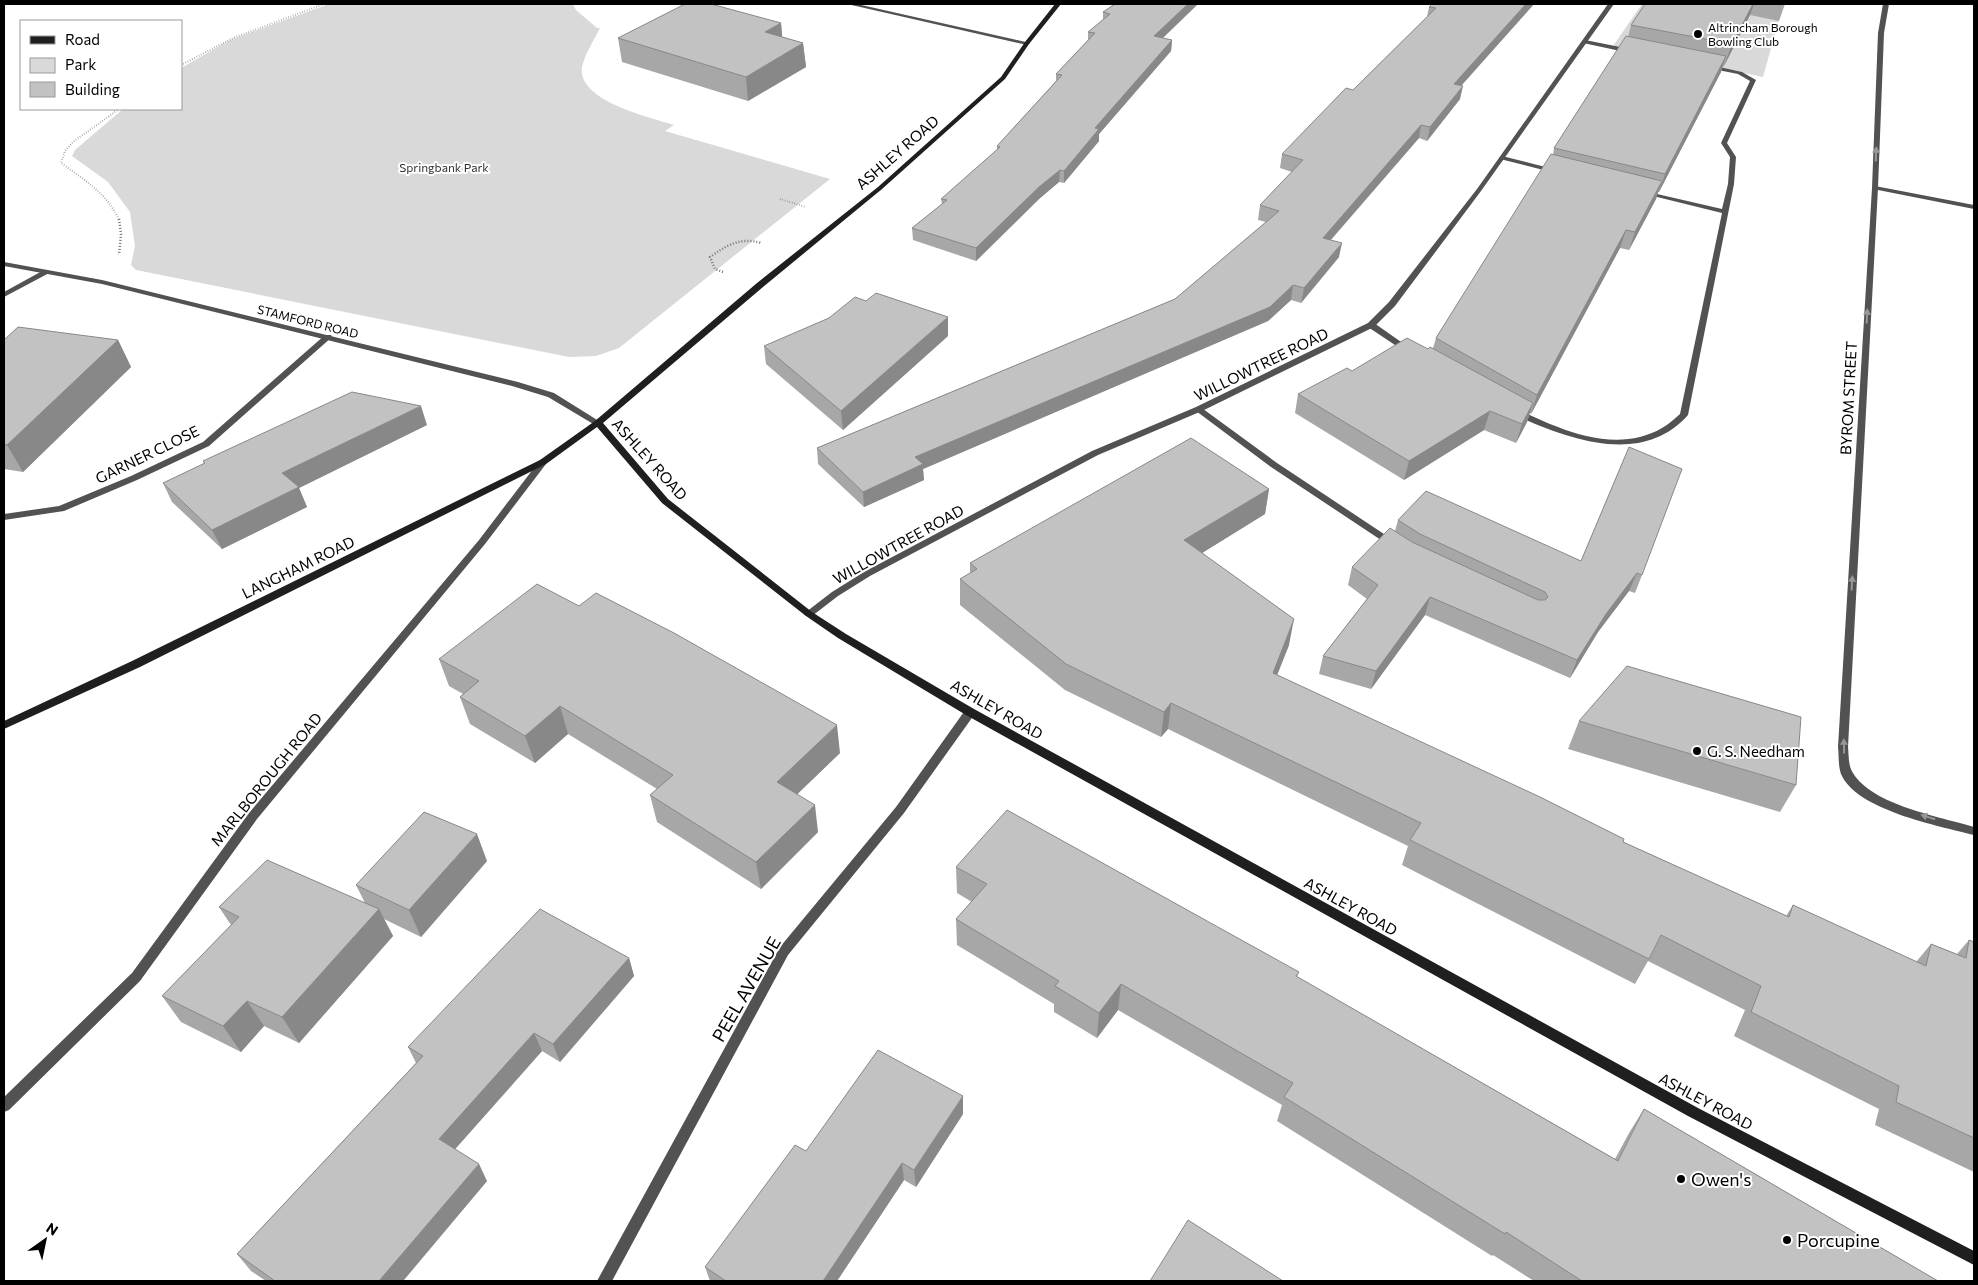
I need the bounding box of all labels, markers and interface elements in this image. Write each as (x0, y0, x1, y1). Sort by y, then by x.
legend (20, 20, 182, 110)
place label: Altrincham Borough Bowling Club (1708, 20, 1818, 48)
marker: Altrincham Borough Bowling Club (1692, 28, 1704, 40)
text: Road (65, 30, 100, 48)
text: Park (65, 55, 96, 73)
text: Building (65, 80, 120, 98)
street label: ASHLEY ROAD (852, 111, 942, 193)
one-way arrow (1873, 146, 1881, 162)
park label: Springbank Park (399, 160, 489, 174)
street label: STAMFORD ROAD (256, 302, 360, 340)
one-way arrow (1863, 308, 1871, 324)
street label: WILLOWTREE ROAD (1191, 324, 1331, 404)
street label: BYROM STREET (1836, 340, 1860, 455)
street label: ASHLEY ROAD (609, 414, 691, 504)
street label: GARNER CLOSE (92, 421, 202, 487)
street label: WILLOWTREE ROAD (829, 500, 967, 588)
street label: LANGHAM ROAD (239, 532, 357, 602)
one-way arrow (1849, 575, 1857, 591)
street label: ASHLEY ROAD (948, 675, 1046, 743)
street label: MARLBOROUGH ROAD (207, 709, 325, 849)
one-way arrow (1840, 737, 1848, 753)
place label: G. S. Needham (1707, 742, 1805, 760)
marker: G. S. Needham (1691, 745, 1703, 757)
one-way arrow (1920, 812, 1935, 820)
street label: ASHLEY ROAD (1301, 873, 1401, 939)
street label: PEEL AVENUE (707, 932, 785, 1046)
street label: ASHLEY ROAD (1656, 1069, 1756, 1133)
place label: Owen's (1691, 1168, 1751, 1190)
marker: Owen's (1675, 1173, 1687, 1185)
north arrow (20, 1215, 70, 1265)
text: N (43, 1219, 61, 1239)
place label: Porcupine (1797, 1229, 1880, 1251)
marker: Porcupine (1781, 1234, 1793, 1246)

